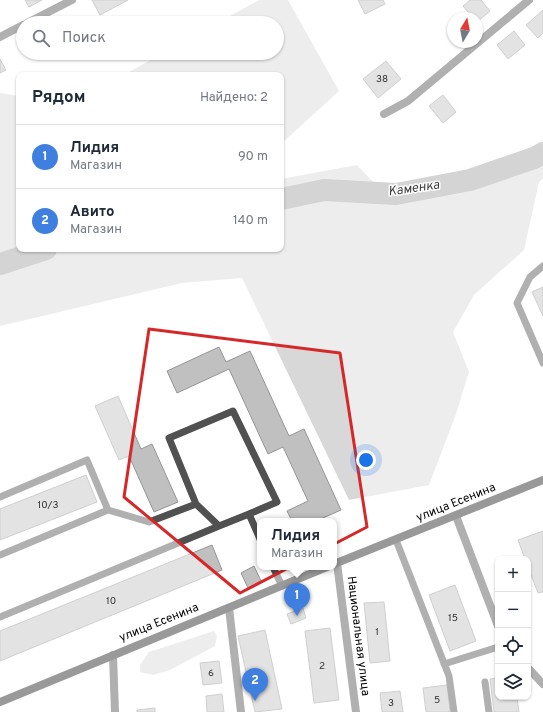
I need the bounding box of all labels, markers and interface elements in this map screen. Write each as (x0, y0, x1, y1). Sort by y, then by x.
north arrow (447, 12, 483, 48)
search box (16, 16, 284, 60)
icon: search (30, 27, 52, 49)
text: Поиск (62, 29, 106, 48)
house number: 38 (376, 73, 388, 86)
text: Рядом (32, 87, 85, 109)
text: Найдено: 2 (200, 90, 268, 106)
text: Лидия (70, 139, 119, 158)
text: 1 (42, 149, 48, 165)
text: 90 m (238, 149, 268, 165)
text: Магазин (70, 158, 122, 174)
water label: Каменка (387, 177, 441, 201)
text: Авито (70, 203, 115, 222)
text: 2 (41, 213, 49, 229)
text: 140 m (233, 213, 268, 229)
text: Магазин (70, 222, 122, 238)
your location (356, 450, 376, 470)
street label: улица Есенина (414, 480, 498, 526)
house number: 10/3 (37, 499, 59, 512)
popup (257, 518, 337, 570)
text: Лидия (271, 527, 320, 546)
text: Магазин (271, 546, 323, 562)
map controls (495, 556, 531, 700)
button: + (495, 556, 531, 592)
street label: Национальная улица (343, 575, 373, 697)
pin: 1 (284, 583, 310, 616)
button: − (495, 592, 531, 628)
house number: 10 (106, 595, 116, 608)
street label: улица Есенина (117, 600, 201, 646)
house number: 15 (448, 612, 458, 625)
house number: 1 (375, 626, 379, 639)
button: locate (495, 628, 531, 664)
house number: 2 (319, 660, 325, 673)
button: layers (495, 664, 531, 700)
house number: 6 (208, 667, 214, 680)
pin: 2 (242, 668, 268, 701)
house number: 5 (434, 694, 440, 707)
house number: 3 (388, 697, 394, 710)

